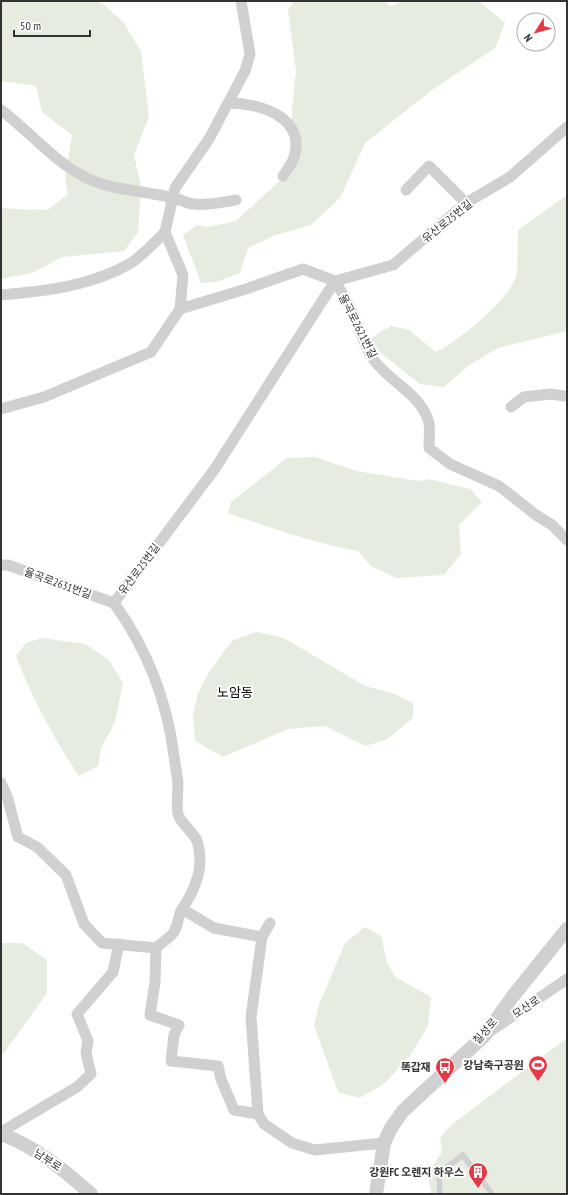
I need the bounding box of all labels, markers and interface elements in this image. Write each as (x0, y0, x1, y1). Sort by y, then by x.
scale bar (14, 12, 90, 38)
north arrow (516, 12, 556, 52)
text: 50 m (20, 18, 41, 33)
text: N (521, 31, 535, 45)
street label: 유산로25번길 (419, 197, 475, 245)
street label: 율곡로2621번길 (336, 291, 380, 361)
street label: 유산로25번길 (115, 541, 163, 597)
street label: 율곡로2631번길 (23, 564, 93, 602)
district label: 노암동 (217, 684, 253, 701)
street label: 모산로 (509, 993, 543, 1021)
street label: 칠성로 (470, 1015, 500, 1047)
sports icon: 강남축구공원 (527, 1054, 549, 1082)
bus stop icon: 똑갑재 (434, 1056, 456, 1084)
place label: 강남축구공원 (463, 1058, 524, 1072)
place label: 똑갑재 (401, 1060, 431, 1074)
street label: 남부로 (31, 1146, 65, 1174)
building icon: 강원FC 오렌지 하우스 (467, 1161, 489, 1189)
place label: 강원FC 오렌지 하우스 (369, 1165, 464, 1179)

